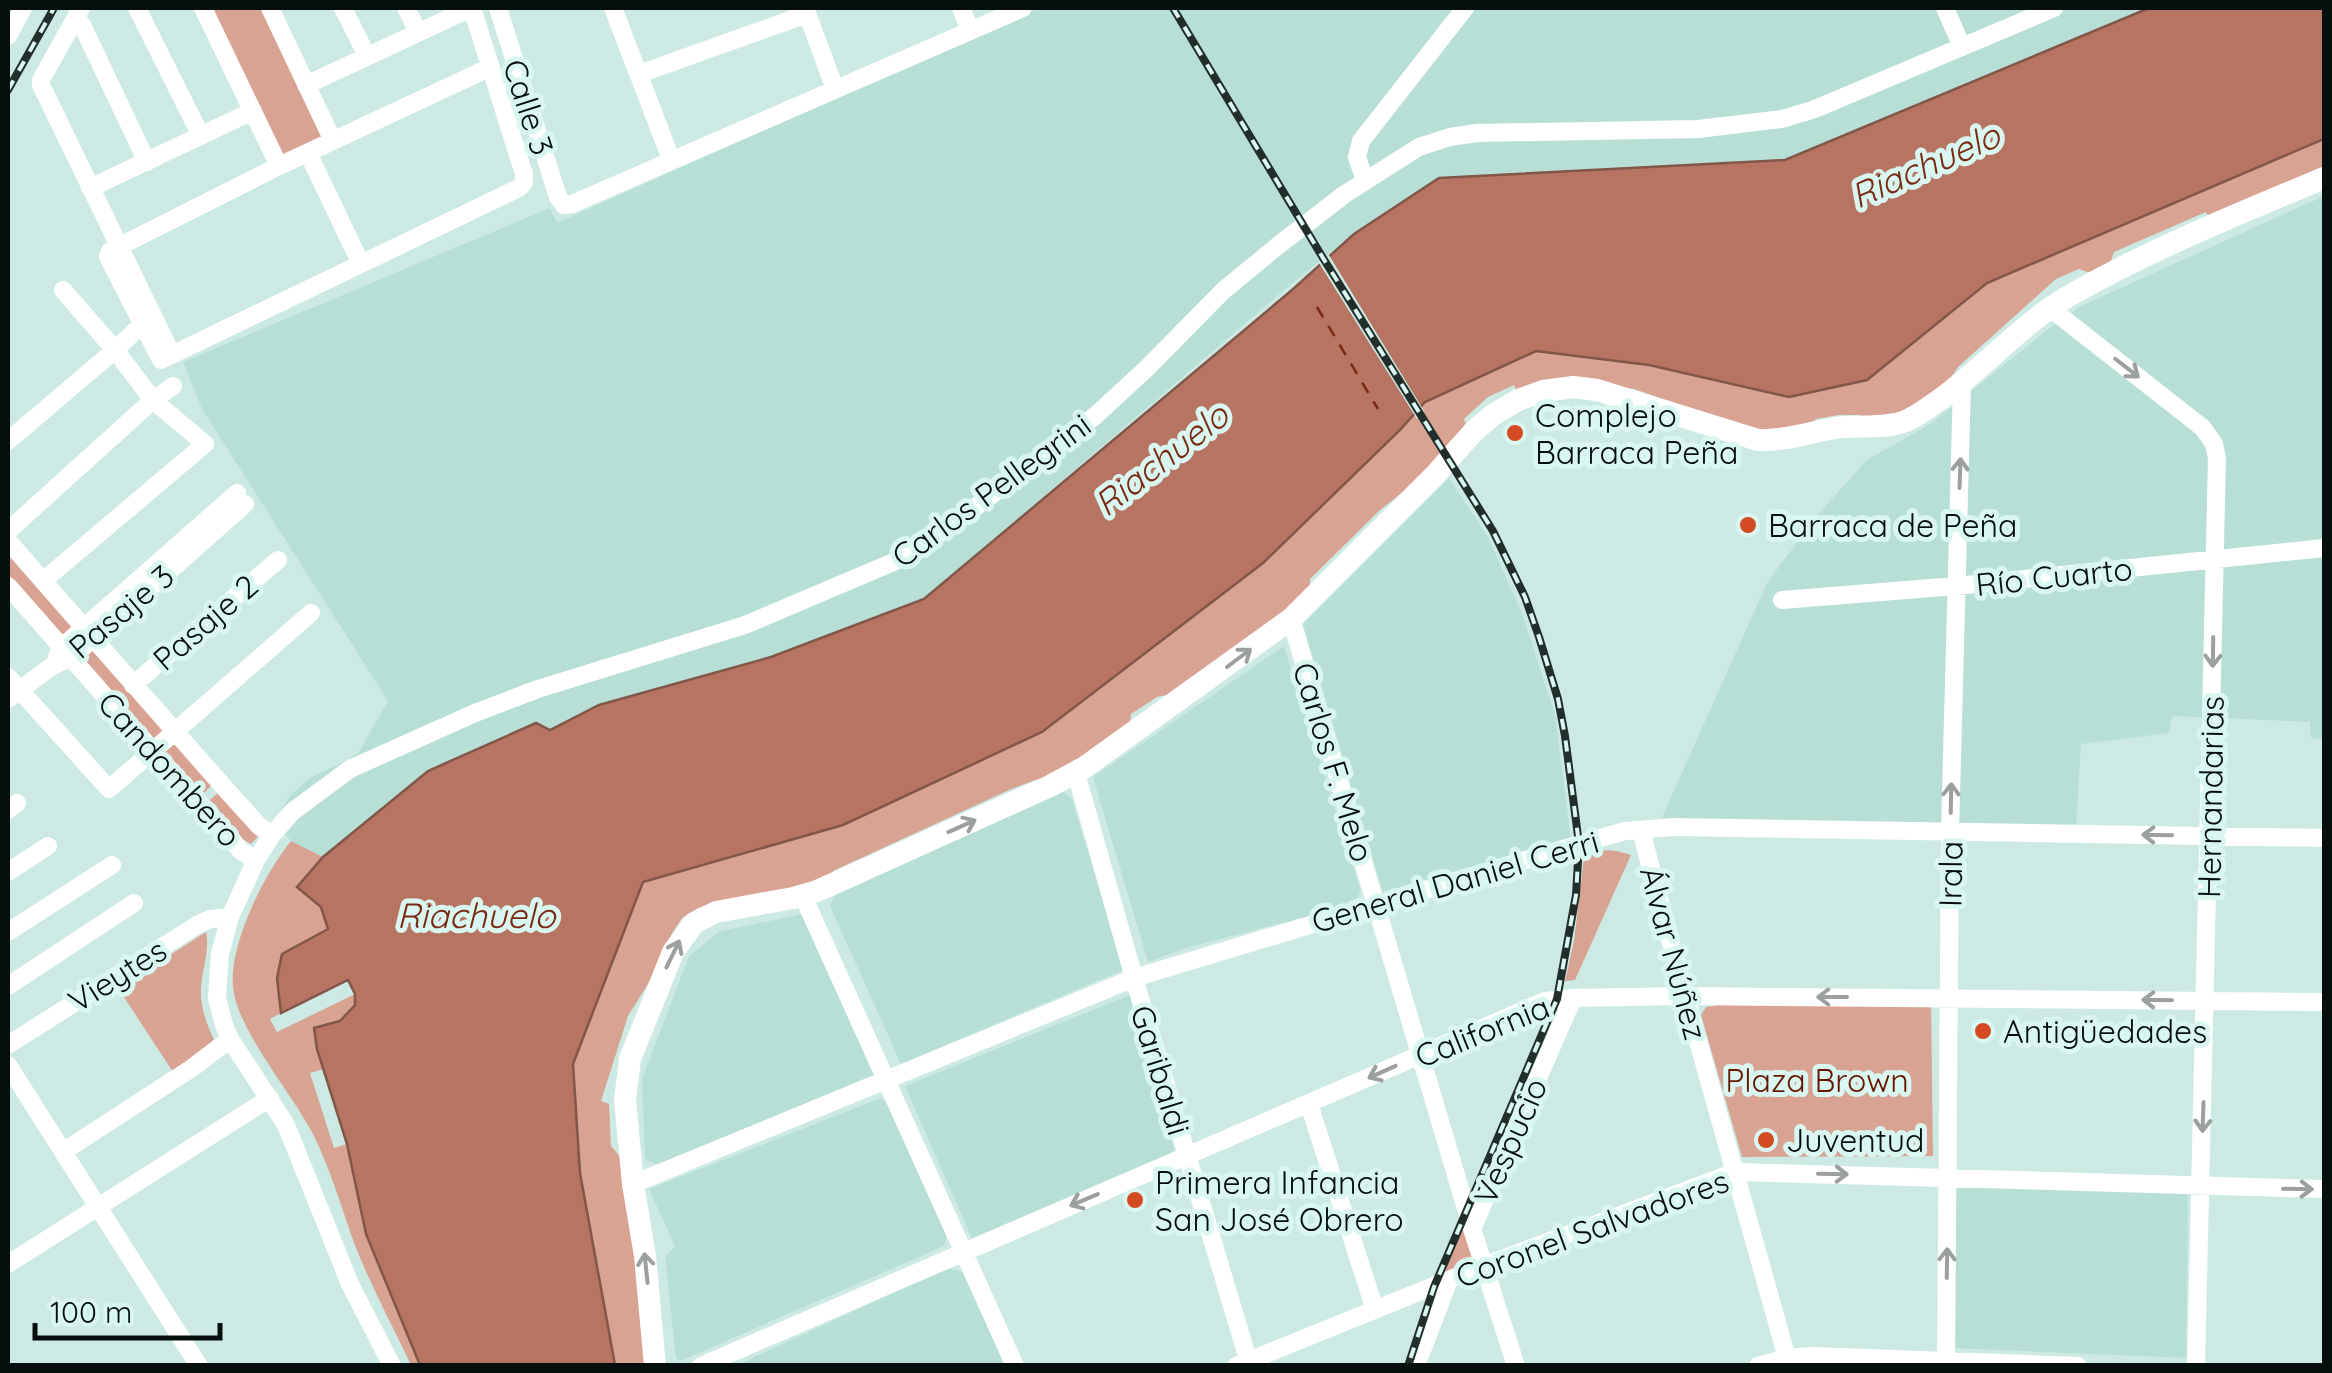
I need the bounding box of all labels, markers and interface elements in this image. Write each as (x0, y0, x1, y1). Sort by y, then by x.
street label: Calle 3 (495, 54, 563, 160)
water label: Riachuelo (1844, 112, 2008, 217)
one-way arrow (2113, 357, 2140, 378)
water label: Riachuelo (1085, 392, 1239, 525)
place label: Complejo Barraca Peña (1535, 395, 1738, 472)
street label: Carlos Pellegrini (884, 404, 1098, 576)
marker: Complejo Barraca Peña (1504, 422, 1526, 444)
one-way arrow (1950, 457, 1969, 489)
place label: Barraca de Peña (1768, 505, 2018, 545)
marker: Barraca de Peña (1737, 514, 1759, 536)
street label: Río Cuarto (1974, 548, 2134, 604)
street label: Pasaje 3 (60, 555, 182, 667)
street label: Pasaje 2 (144, 566, 266, 678)
one-way arrow (2203, 635, 2222, 667)
one-way arrow (1225, 648, 1252, 669)
street label: Carlos F. Melo (1285, 658, 1383, 866)
street label: Candombero (90, 683, 250, 855)
street label: Hernandarias (2188, 696, 2232, 898)
one-way arrow (1942, 782, 1960, 814)
one-way arrow (946, 816, 977, 834)
street label: General Daniel Cerri (1307, 821, 1603, 941)
one-way arrow (2142, 826, 2174, 845)
street label: Irala (1929, 841, 1971, 907)
street label: Álvar Núñez (1632, 862, 1716, 1044)
water label: Riachuelo (397, 893, 557, 937)
street label: Vieytes (61, 929, 173, 1021)
one-way arrow (665, 940, 684, 970)
street label: California (1409, 986, 1555, 1076)
one-way arrow (1817, 988, 1850, 1006)
one-way arrow (2142, 991, 2174, 1010)
street label: Garibaldi (1122, 1000, 1200, 1140)
place label: Antigüedades (2003, 1011, 2207, 1051)
marker: Antigüedades (1972, 1020, 1994, 1042)
park label: Plaza Brown (1725, 1060, 1909, 1100)
one-way arrow (1367, 1064, 1398, 1082)
street label: Vespucio (1464, 1072, 1556, 1210)
one-way arrow (2193, 1100, 2212, 1132)
place label: Juventud (1786, 1120, 1924, 1160)
marker: Juventud (1755, 1129, 1777, 1151)
street label: Coronel Salvadores (1450, 1160, 1734, 1296)
place label: Primera Infancia San José Obrero (1155, 1162, 1404, 1239)
one-way arrow (1817, 1165, 1849, 1184)
one-way arrow (2282, 1179, 2314, 1198)
marker: Primera Infancia San José Obrero (1124, 1189, 1146, 1211)
one-way arrow (1069, 1192, 1100, 1210)
one-way arrow (1938, 1247, 1957, 1279)
one-way arrow (636, 1253, 655, 1285)
scale bar (35, 1278, 220, 1340)
text: 100 m (50, 1293, 132, 1331)

